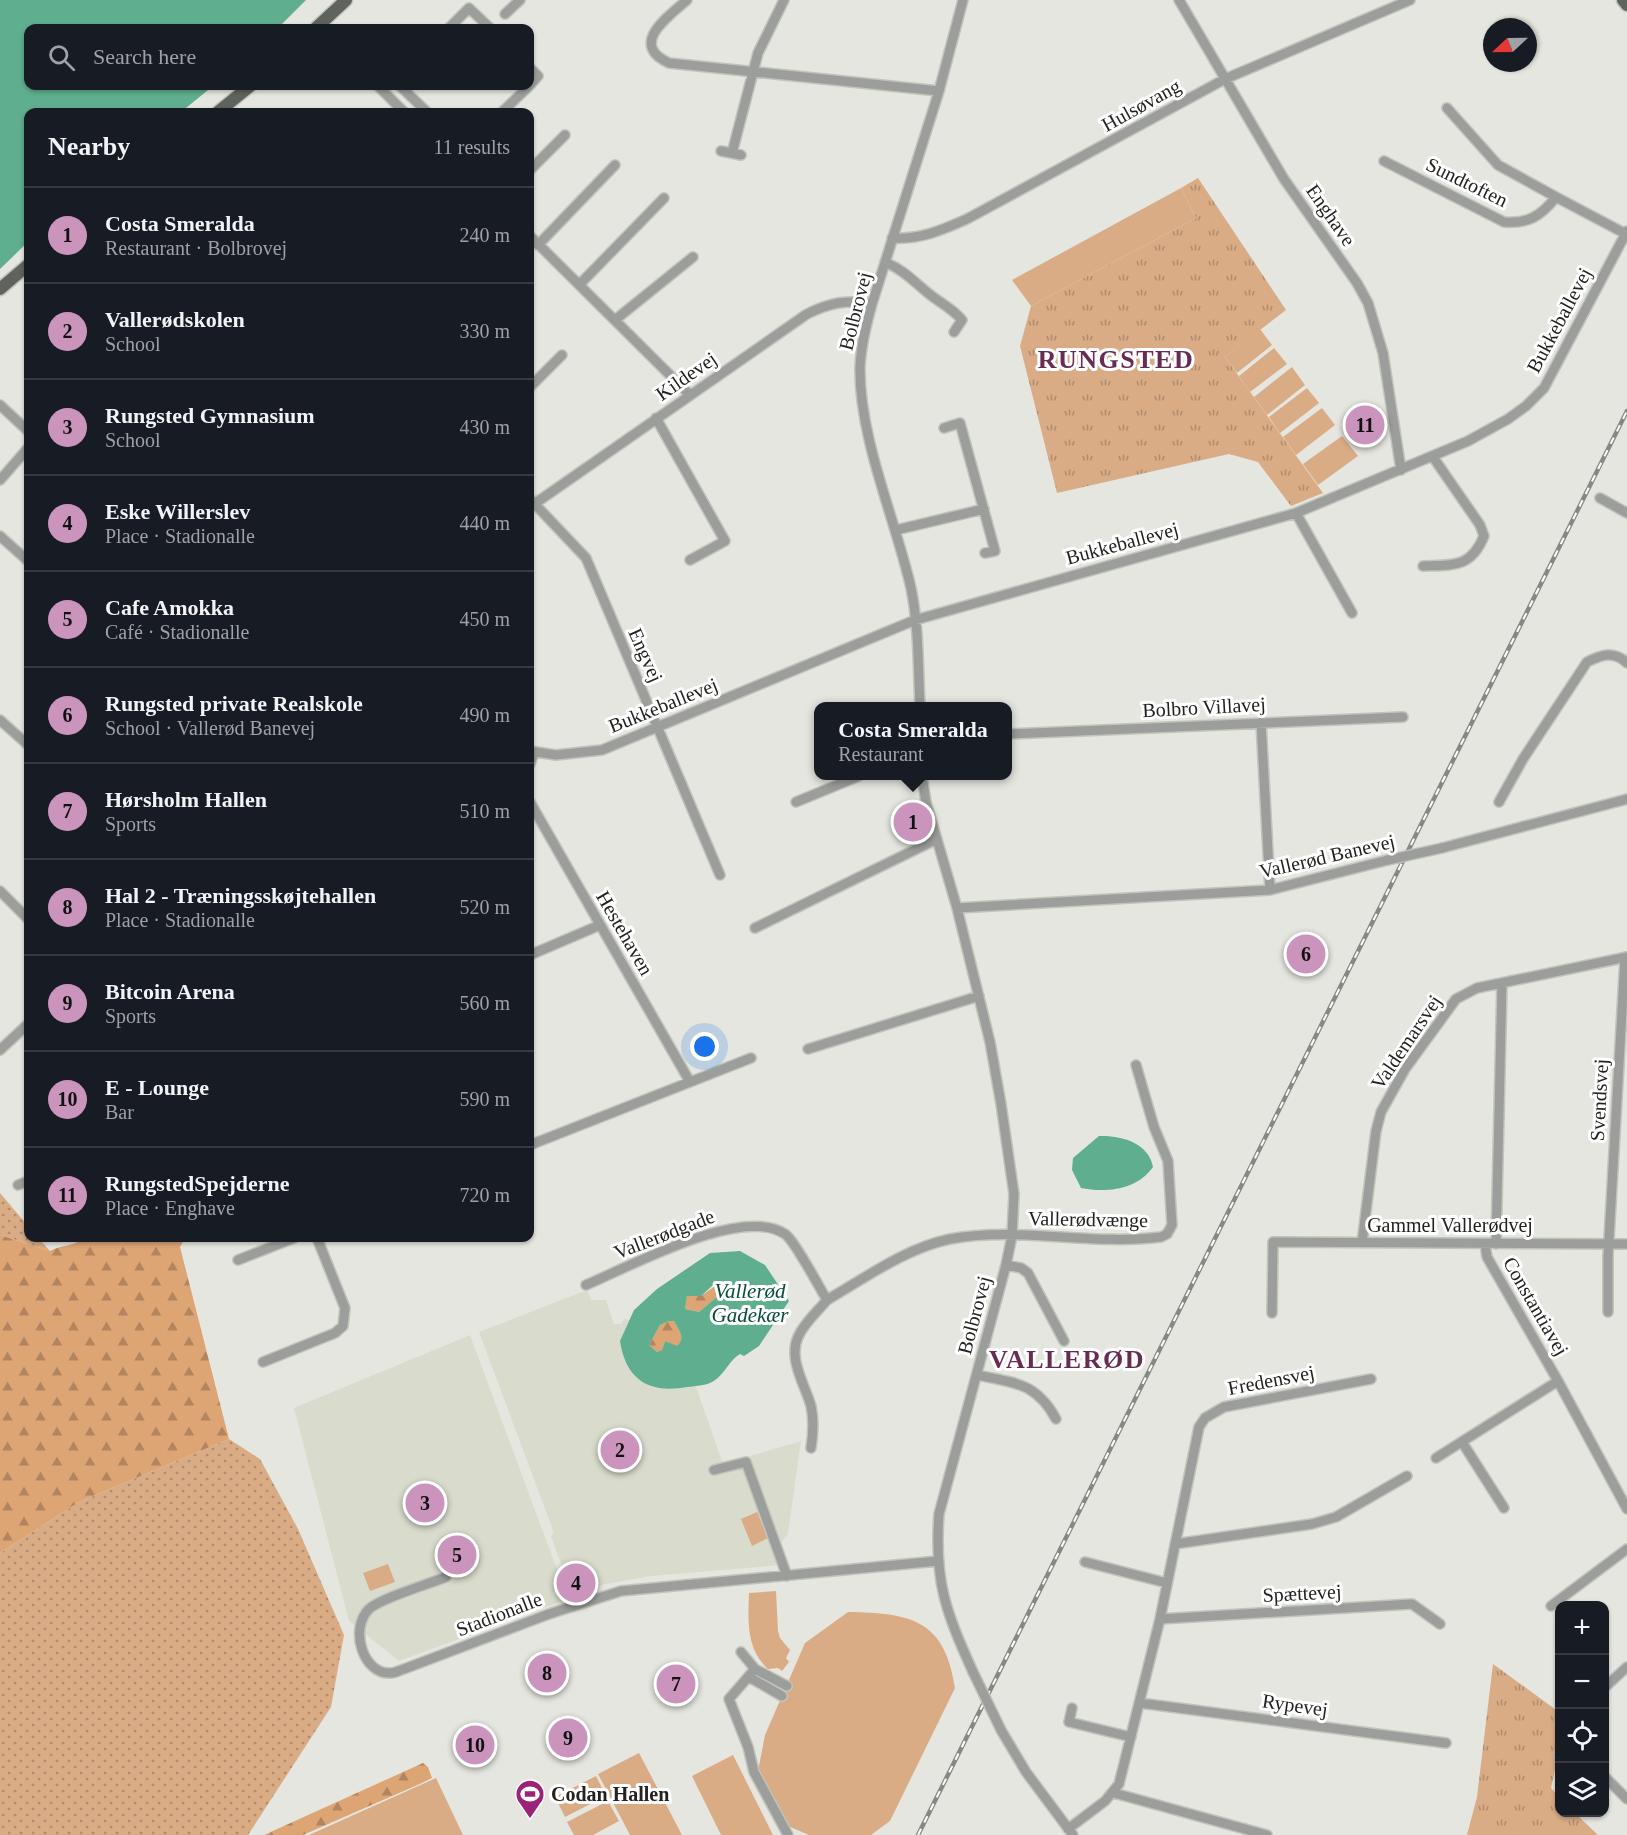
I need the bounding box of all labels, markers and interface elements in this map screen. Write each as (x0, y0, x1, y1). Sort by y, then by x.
north arrow (1483, 18, 1537, 72)
search box (24, 24, 534, 90)
icon: search (45, 41, 78, 74)
text: Search here (93, 44, 196, 69)
street label: Hulsøvang (1098, 74, 1185, 137)
text: Nearby (48, 132, 130, 161)
text: 11 results (434, 136, 510, 158)
street label: Sundtoften (1423, 153, 1511, 211)
street label: Enghave (1301, 180, 1360, 251)
text: Costa Smeralda (105, 211, 255, 236)
text: 1 (63, 224, 73, 246)
text: 240 m (459, 224, 510, 246)
text: Restaurant · Bolbrovej (105, 237, 287, 259)
street label: Bukkeballevej (1522, 264, 1597, 377)
street label: Bolbrovej (835, 270, 876, 353)
text: Vallerødskolen (105, 307, 245, 332)
text: 2 (63, 320, 73, 342)
text: 330 m (459, 320, 510, 342)
text: School (105, 333, 161, 355)
district label: RUNGSTED (1038, 345, 1194, 374)
street label: Kildevej (651, 347, 721, 406)
pin: 11 (1346, 402, 1384, 448)
text: Rungsted Gymnasium (105, 403, 315, 428)
text: 3 (63, 416, 73, 438)
text: 430 m (459, 416, 510, 438)
text: School (105, 429, 161, 451)
text: Eske Willerslev (105, 499, 250, 524)
text: 4 (63, 512, 73, 534)
text: 440 m (459, 512, 510, 534)
street label: Bukkeballevej (1063, 517, 1181, 570)
text: Place · Stadionalle (105, 525, 255, 547)
text: Cafe Amokka (105, 595, 234, 620)
text: 5 (63, 608, 73, 630)
text: 450 m (459, 608, 510, 630)
text: Café · Stadionalle (105, 621, 249, 643)
street label: Engvej (624, 625, 668, 686)
street label: Bukkeballevej (605, 673, 721, 738)
text: Rungsted private Realskole (105, 691, 363, 716)
street label: Bolbro Villavej (1142, 693, 1266, 722)
popup (814, 702, 1012, 780)
text: 6 (63, 704, 73, 726)
text: 490 m (459, 704, 510, 726)
text: School · Vallerød Banevej (105, 717, 315, 739)
text: Costa Smeralda (838, 717, 988, 742)
text: Restaurant (838, 743, 924, 765)
text: Hørsholm Hallen (105, 787, 267, 812)
text: 7 (63, 800, 73, 822)
text: 510 m (459, 800, 510, 822)
pin: 1 (894, 800, 932, 844)
text: Sports (105, 813, 156, 835)
street label: Vallerød Banevej (1257, 830, 1397, 883)
text: Hal 2 - Træningsskøjtehallen (105, 883, 376, 908)
street label: Hestehaven (592, 887, 658, 979)
text: 8 (63, 896, 73, 918)
text: 520 m (459, 896, 510, 918)
text: Place · Stadionalle (105, 909, 255, 931)
pin: 6 (1286, 932, 1326, 976)
text: Bitcoin Arena (105, 979, 235, 1004)
street label: Valdemarsvej (1366, 991, 1446, 1094)
text: 9 (63, 992, 73, 1014)
text: 560 m (459, 992, 510, 1014)
text: Sports (105, 1005, 156, 1027)
your location (690, 1032, 719, 1061)
street label: Svendsvej (1586, 1058, 1613, 1142)
text: E - Lounge (105, 1075, 209, 1100)
text: 10 (58, 1088, 78, 1110)
text: 590 m (459, 1088, 510, 1110)
text: Bar (105, 1101, 134, 1123)
text: RungstedSpejderne (105, 1171, 290, 1196)
text: 11 (58, 1184, 77, 1206)
text: 720 m (459, 1184, 510, 1206)
text: Place · Enghave (105, 1197, 235, 1219)
street label: Vallerødgade (611, 1205, 718, 1264)
street label: Vallerødvænge (1028, 1207, 1148, 1232)
street label: Gammel Vallerødvej (1367, 1214, 1533, 1237)
street label: Constantiavej (1498, 1253, 1573, 1360)
street label: Bolbrovej (953, 1274, 996, 1357)
water label: Vallerød Gadekær (712, 1279, 789, 1327)
district label: VALLERØD (989, 1345, 1145, 1374)
street label: Fredensvej (1226, 1361, 1316, 1400)
pin: 2 (600, 1428, 640, 1472)
pin: 3 (406, 1480, 444, 1526)
pin: 5 (438, 1532, 476, 1578)
pin: 4 (556, 1560, 596, 1606)
street label: Spættevej (1262, 1580, 1342, 1607)
street label: Stadionalle (453, 1588, 545, 1640)
map controls (1555, 1601, 1609, 1817)
button: + (1555, 1601, 1609, 1655)
pin: 8 (528, 1650, 566, 1696)
button: − (1555, 1655, 1609, 1709)
pin: 7 (656, 1662, 696, 1706)
street label: Rypevej (1261, 1690, 1329, 1721)
button: locate (1555, 1709, 1609, 1763)
pin: 9 (548, 1716, 588, 1760)
pin: 10 (456, 1722, 494, 1768)
button: layers (1555, 1763, 1609, 1817)
sports icon: Codan Hallen (514, 1778, 546, 1820)
place label: Codan Hallen (551, 1783, 669, 1805)

